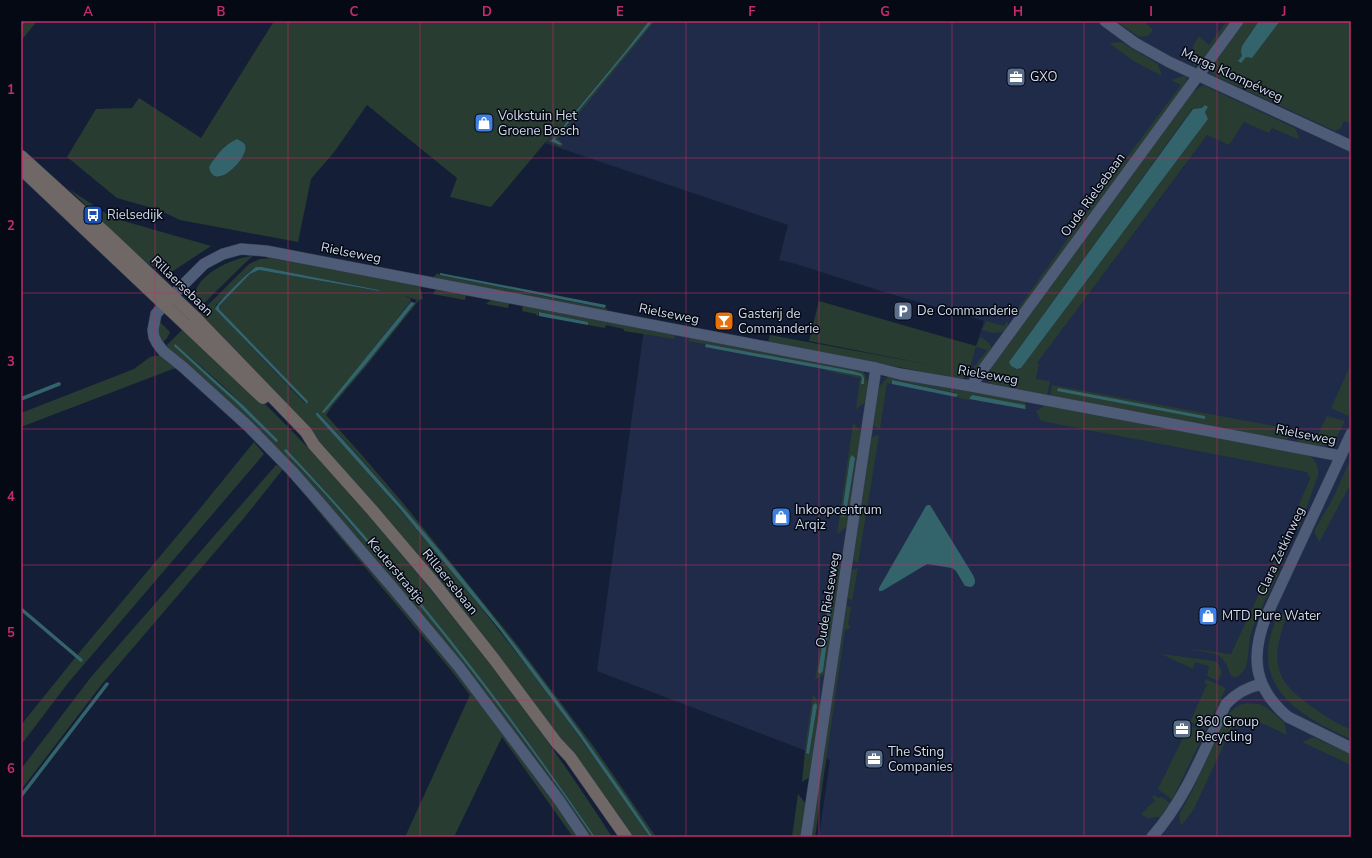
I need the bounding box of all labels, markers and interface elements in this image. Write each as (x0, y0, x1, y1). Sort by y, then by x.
text: A (83, 3, 93, 21)
text: B (217, 3, 226, 21)
text: C (350, 3, 359, 21)
text: D (482, 3, 492, 21)
text: E (616, 3, 624, 21)
text: F (748, 3, 756, 21)
text: G (880, 3, 890, 21)
text: H (1013, 3, 1023, 21)
text: I (1149, 3, 1153, 21)
text: J (1281, 3, 1286, 21)
street label: Marga Klompéweg (1178, 43, 1286, 107)
office icon: GXO (1005, 66, 1027, 88)
place label: GXO (1030, 68, 1057, 86)
text: 1 (7, 81, 15, 99)
place label: Volkstuin Het Groene Bosch (497, 107, 579, 140)
shop icon: Volkstuin Het Groene Bosch (473, 112, 495, 134)
street label: Oude Rielsebaan (1056, 149, 1130, 241)
bus stop icon: Rielsedijk (82, 204, 104, 226)
place label: Rielsedijk (107, 206, 163, 224)
text: 2 (7, 217, 15, 235)
street label: Rielseweg (319, 238, 383, 268)
street label: Rillaersebaan (147, 252, 217, 320)
street label: Rielseweg (637, 299, 701, 329)
parking icon: De Commanderie (892, 300, 914, 322)
place label: De Commanderie (917, 302, 1018, 320)
place label: Gasterij de Commanderie (738, 305, 819, 338)
bar icon: Gasterij de Commanderie (713, 310, 735, 332)
text: 3 (7, 353, 15, 371)
street label: Rielseweg (956, 361, 1020, 389)
street label: Rielseweg (1274, 420, 1338, 450)
text: 4 (7, 488, 15, 506)
place label: Inkoopcentrum Arqiz (795, 501, 882, 534)
street label: Clara Zetkinweg (1253, 504, 1309, 598)
shop icon: Inkoopcentrum Arqiz (770, 506, 792, 528)
street label: Keuterstraatje (363, 534, 429, 608)
street label: Rillaersebaan (418, 545, 482, 619)
street label: Oude Rielseweg (812, 551, 844, 649)
shop icon: MTD Pure Water (1197, 605, 1219, 627)
place label: MTD Pure Water (1222, 607, 1321, 625)
text: 5 (7, 624, 15, 642)
place label: 360 Group Recycling (1196, 713, 1259, 746)
office icon: 360 Group Recycling (1171, 718, 1193, 740)
place label: The Sting Companies (888, 743, 953, 776)
office icon: The Sting Companies (863, 748, 885, 770)
text: 6 (7, 760, 15, 778)

